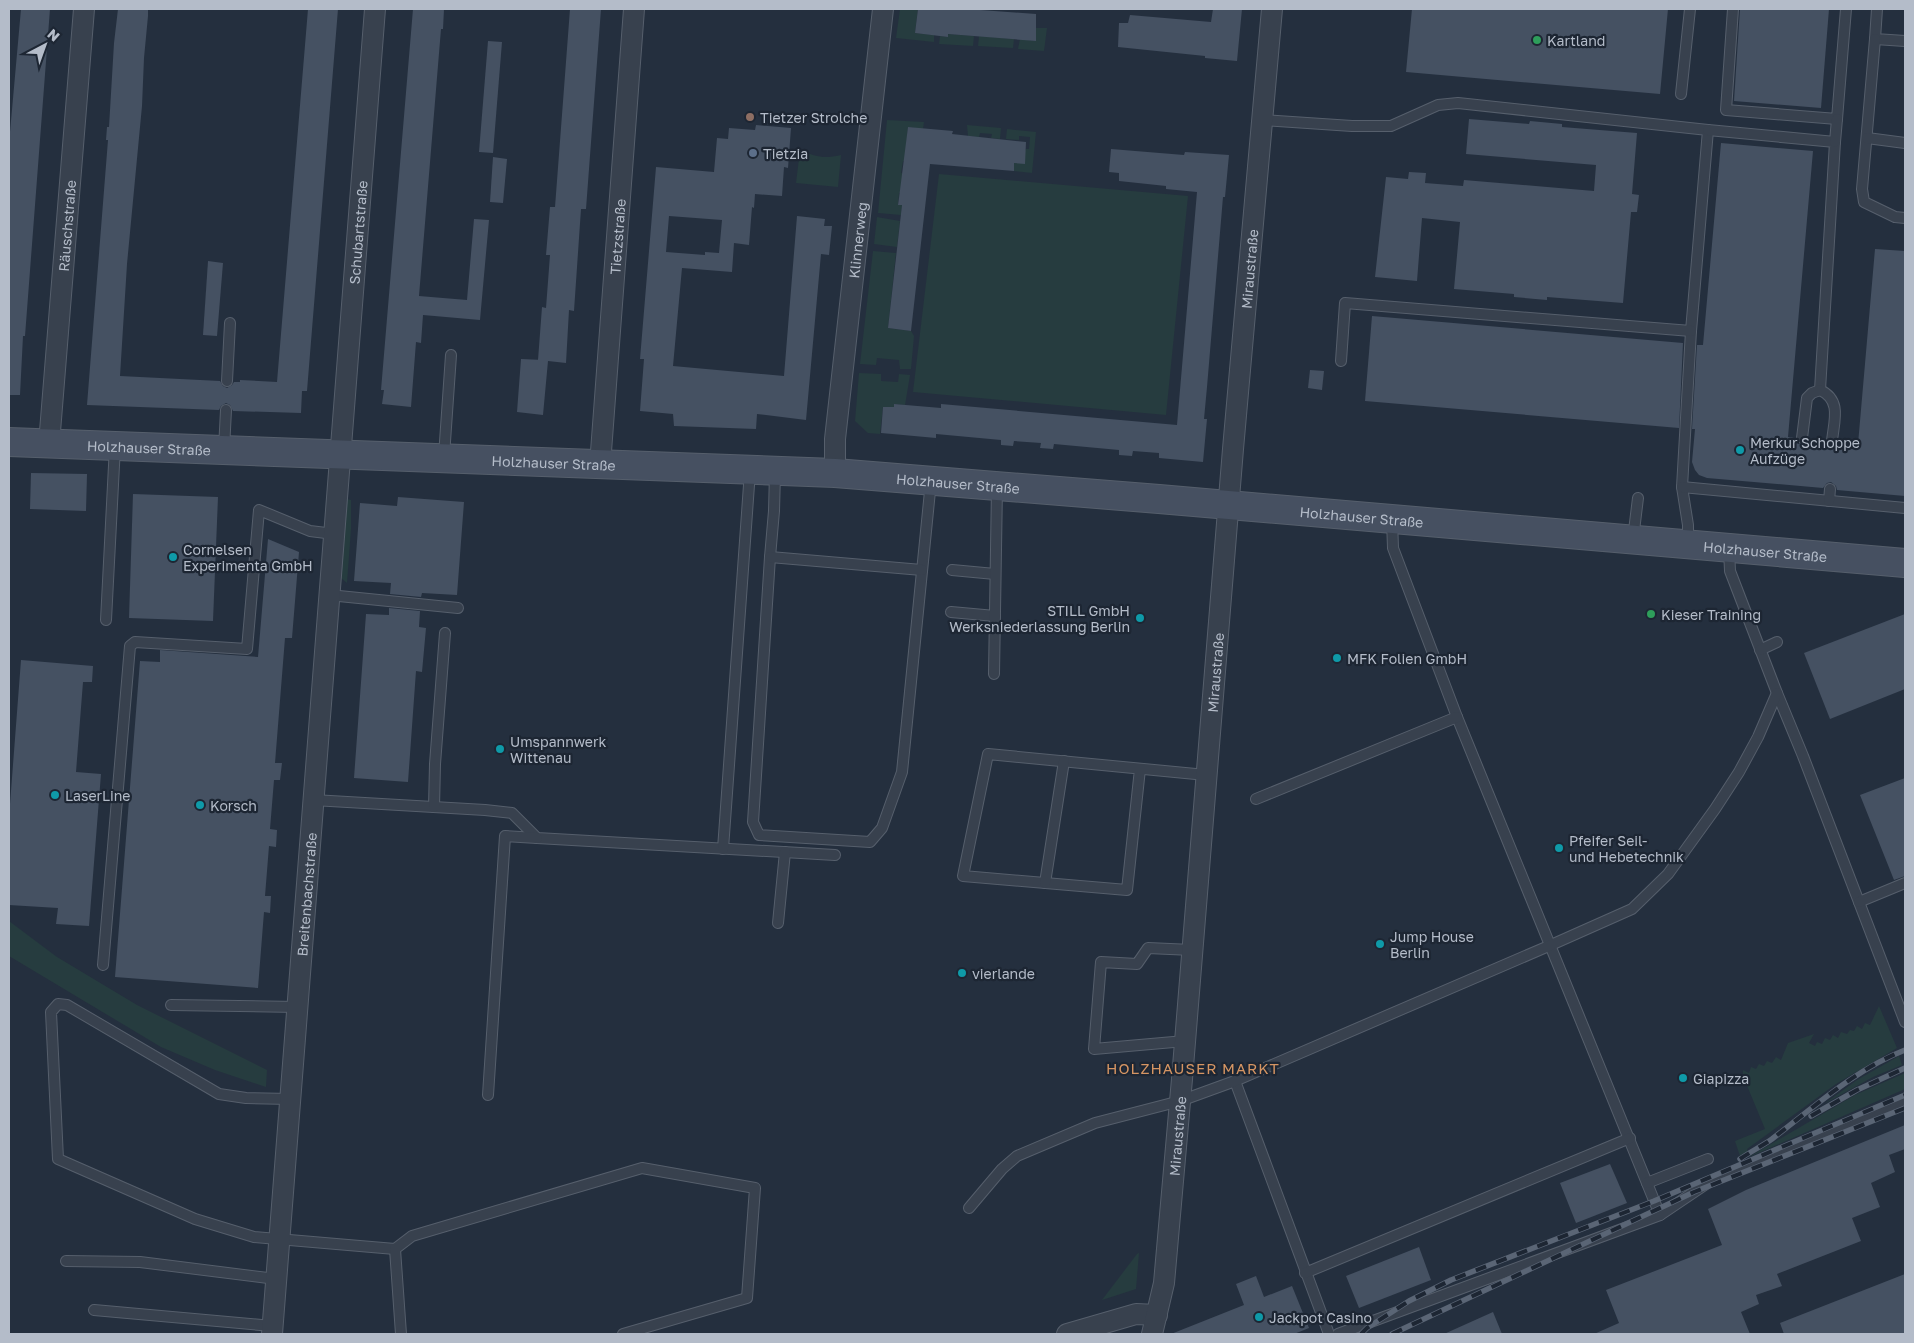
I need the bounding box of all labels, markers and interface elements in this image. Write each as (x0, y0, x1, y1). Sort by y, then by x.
north arrow (20, 20, 70, 70)
text: N (44, 25, 63, 45)
place label: Kartland (1547, 32, 1605, 49)
marker: Kartland (1531, 34, 1543, 46)
place label: Tietzer Strolche (760, 109, 867, 126)
marker: Tietzer Strolche (744, 111, 756, 123)
place label: Tietzia (763, 145, 808, 162)
marker: Tietzia (747, 147, 759, 159)
street label: Räuschstraße (54, 179, 79, 272)
street label: Schubartstraße (345, 180, 370, 285)
street label: Tietzstraße (606, 198, 628, 275)
street label: Klinnerweg (844, 201, 870, 279)
street label: Miraustraße (1237, 228, 1261, 310)
place label: Merkur Schoppe Aufzüge (1750, 434, 1860, 467)
street label: Holzhauser Straße (87, 436, 211, 458)
marker: Merkur Schoppe Aufzüge (1734, 444, 1746, 456)
street label: Holzhauser Straße (491, 452, 616, 473)
street label: Holzhauser Straße (895, 469, 1021, 496)
street label: Holzhauser Straße (1299, 503, 1424, 530)
street label: Holzhauser Straße (1703, 537, 1828, 565)
place label: Cornelsen Experimenta GmbH (183, 541, 313, 574)
marker: Cornelsen Experimenta GmbH (167, 551, 179, 563)
place label: STILL GmbH Werksniederlassung Berlin (949, 602, 1130, 635)
place label: Kieser Training (1661, 606, 1761, 623)
marker: Kieser Training (1645, 608, 1657, 620)
marker: STILL GmbH Werksniederlassung Berlin (1134, 612, 1146, 624)
street label: Miraustraße (1203, 632, 1227, 713)
place label: MFK Folien GmbH (1347, 650, 1467, 667)
marker: MFK Folien GmbH (1331, 652, 1343, 664)
place label: Umspannwerk Wittenau (510, 733, 606, 766)
marker: Umspannwerk Wittenau (494, 743, 506, 755)
place label: LaserLine (65, 787, 131, 804)
marker: LaserLine (49, 789, 61, 801)
place label: Korsch (210, 797, 257, 814)
marker: Korsch (194, 799, 206, 811)
street label: Breitenbachstraße (293, 832, 319, 957)
place label: Pfeifer Seil- und Hebetechnik (1569, 832, 1684, 865)
marker: Pfeifer Seil- und Hebetechnik (1553, 842, 1565, 854)
place label: Jump House Berlin (1390, 928, 1474, 961)
marker: Jump House Berlin (1374, 938, 1386, 950)
place label: vierlande (972, 965, 1035, 982)
marker: vierlande (956, 967, 968, 979)
district label: HOLZHAUSER MARKT (1106, 1059, 1280, 1077)
place label: Giapizza (1693, 1070, 1749, 1087)
marker: Giapizza (1677, 1072, 1689, 1084)
street label: Miraustraße (1165, 1095, 1189, 1177)
place label: Jackpot Casino (1269, 1309, 1372, 1326)
marker: Jackpot Casino (1253, 1311, 1265, 1323)

